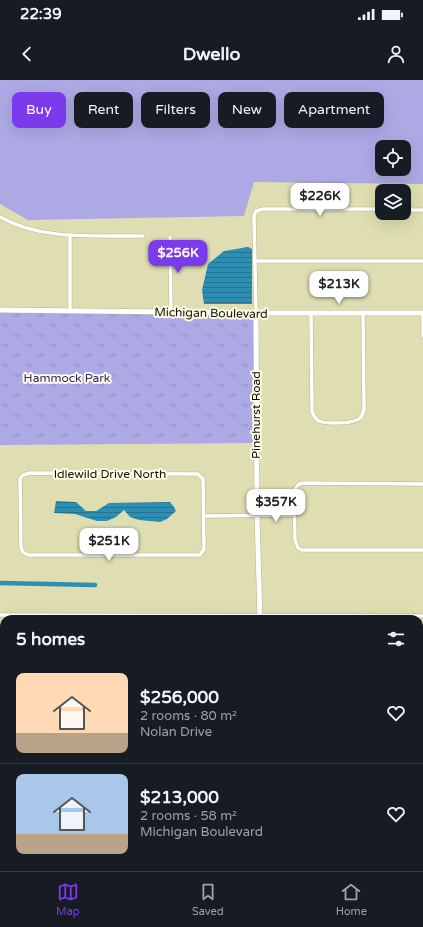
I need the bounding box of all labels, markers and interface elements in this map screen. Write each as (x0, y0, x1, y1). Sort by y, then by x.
text: 22:39 (20, 5, 62, 23)
icon: back (16, 43, 38, 65)
text: Dwello (183, 43, 240, 65)
icon: person (385, 43, 407, 65)
chip: Buy (12, 92, 66, 128)
chip: Rent (74, 92, 133, 128)
chip: Filters (141, 92, 210, 128)
chip: New (218, 92, 276, 128)
chip: Apartment (284, 92, 384, 128)
map controls (375, 140, 411, 220)
button: locate (375, 140, 411, 176)
pin: $226K (292, 183, 348, 217)
button: layers (375, 184, 411, 220)
text: $226K (299, 188, 341, 204)
pin: $256K (150, 240, 206, 274)
text: $256K (157, 245, 199, 261)
pin: $213K (311, 271, 367, 305)
text: $213K (318, 276, 360, 292)
street label: Michigan Boulevard (154, 305, 268, 321)
park label: Hammock Park (24, 371, 111, 385)
street label: Pinehurst Road (249, 371, 263, 459)
street label: Idlewild Drive North (54, 467, 166, 481)
pin: $357K (248, 489, 304, 523)
text: $357K (255, 494, 297, 510)
pin: $251K (81, 528, 137, 562)
text: $251K (88, 533, 130, 549)
icon: filters (385, 628, 407, 650)
text: 5 homes (16, 629, 85, 650)
text: $256,000 (140, 687, 219, 708)
icon: home (48, 689, 96, 737)
icon: heart (385, 702, 407, 724)
text: 2 rooms · 80 m² (140, 708, 237, 724)
text: Nolan Drive (140, 724, 212, 740)
text: $213,000 (140, 787, 219, 808)
icon: home (48, 790, 96, 838)
icon: heart (385, 803, 407, 825)
text: 2 rooms · 58 m² (140, 808, 237, 824)
text: Michigan Boulevard (140, 824, 263, 840)
tab: Map (56, 881, 80, 918)
tab: Saved (192, 881, 224, 918)
tab: Home (336, 881, 367, 918)

